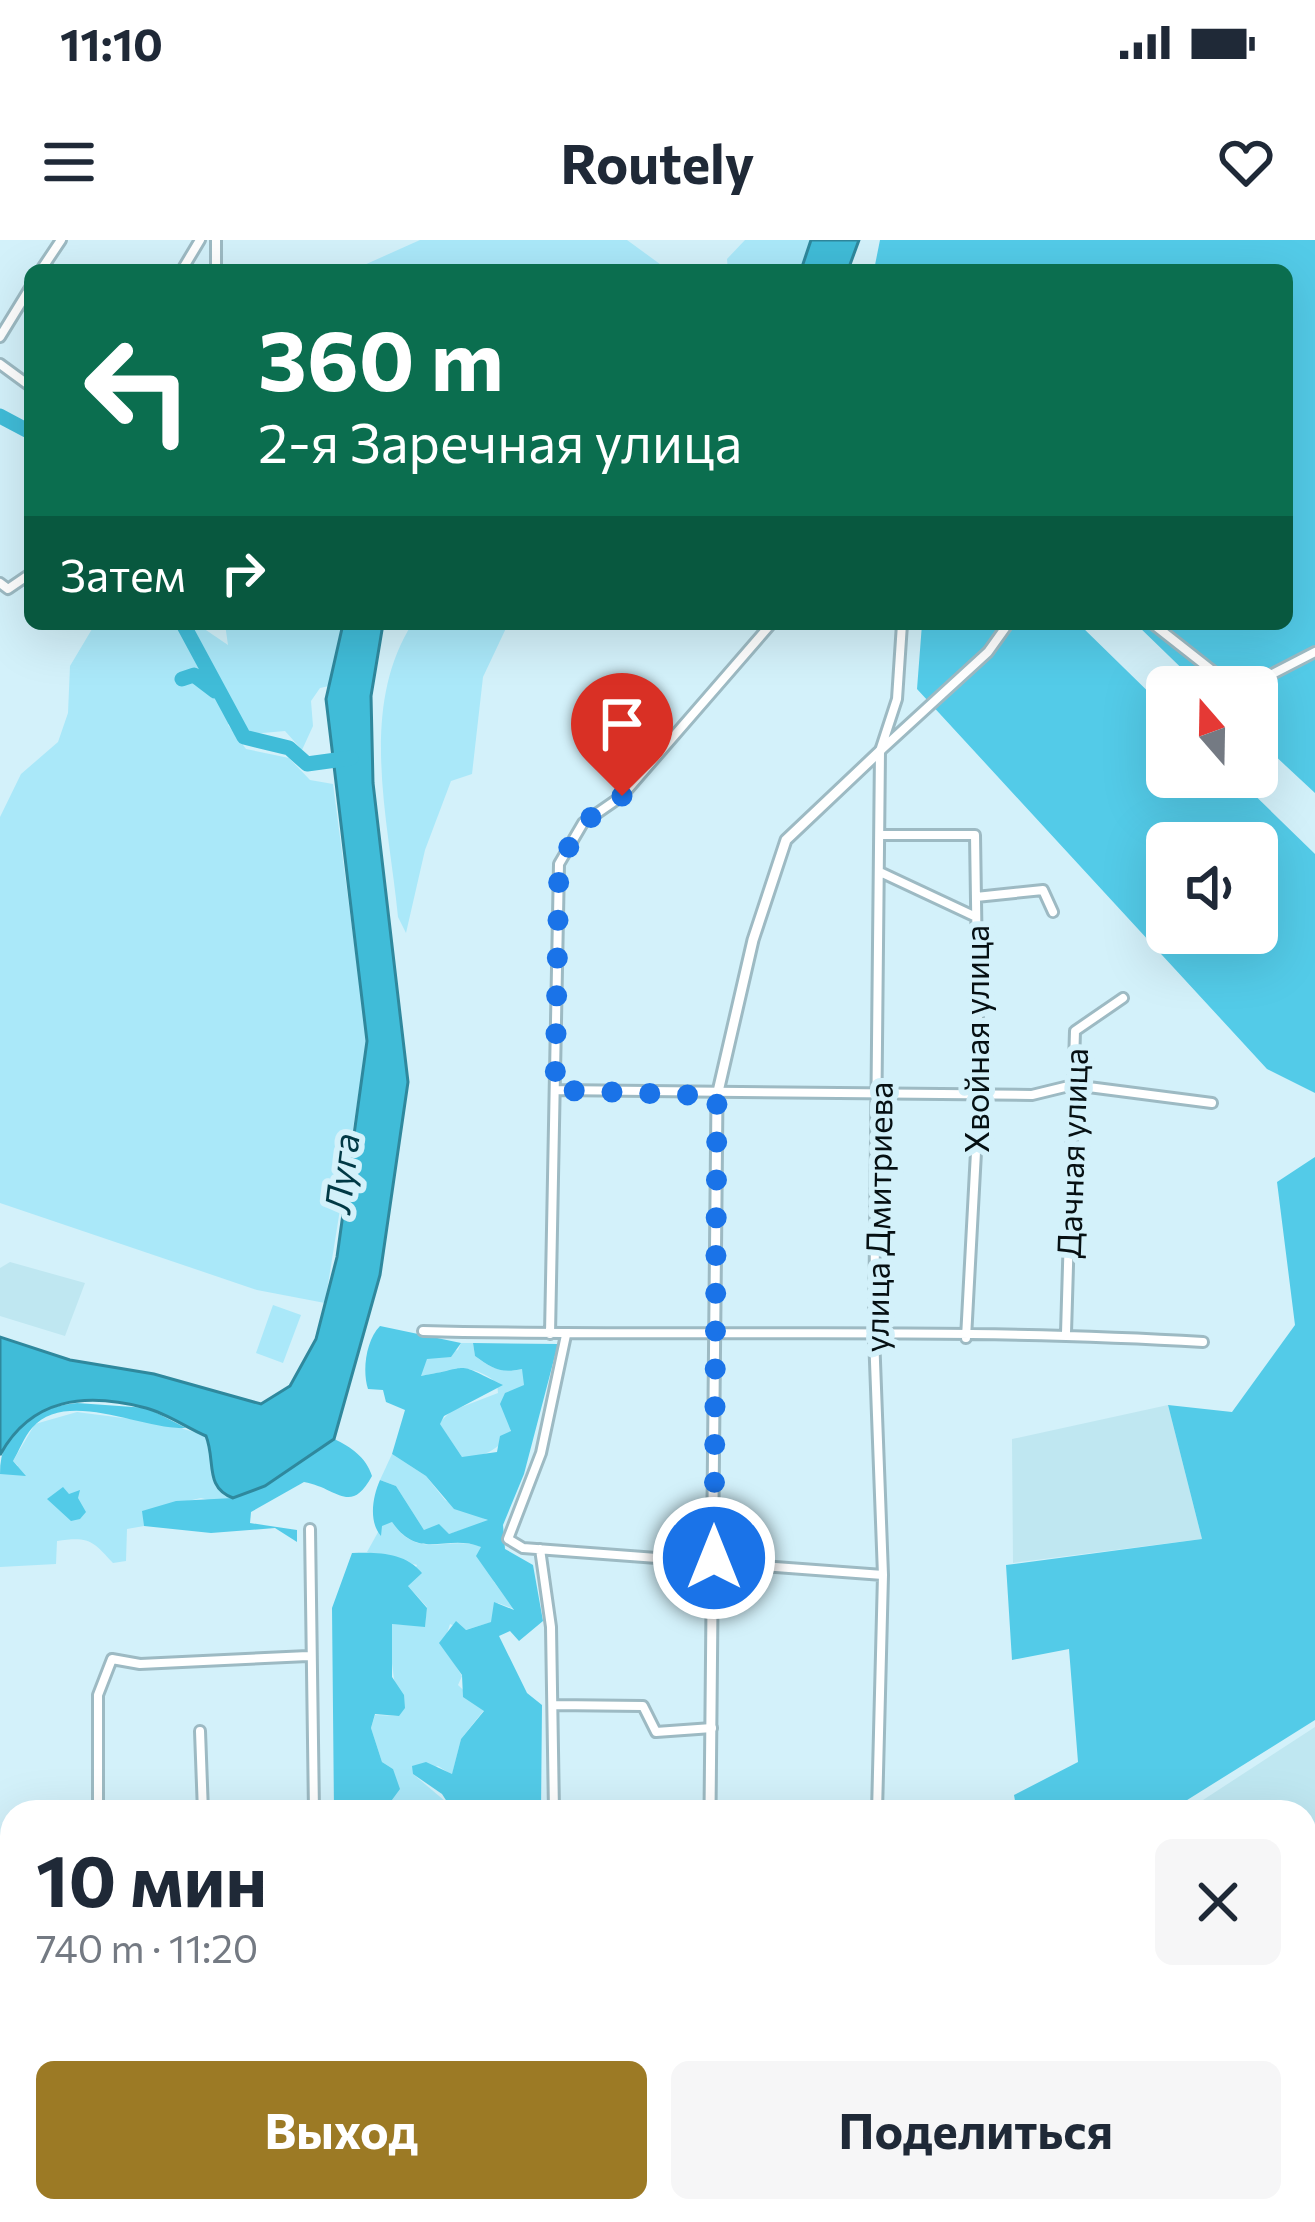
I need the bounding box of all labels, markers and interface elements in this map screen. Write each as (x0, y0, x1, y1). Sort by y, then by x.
text: 11:10 (60, 15, 163, 70)
icon: menu (36, 129, 102, 195)
text: Routely (561, 129, 754, 195)
icon: heart (1213, 129, 1279, 195)
text: 360 m (258, 306, 504, 408)
icon: left (60, 312, 216, 468)
text: 2-я Заречная улица (258, 408, 742, 474)
icon: right (210, 540, 276, 606)
text: Затем (60, 546, 186, 601)
north arrow (1146, 666, 1278, 798)
map controls (1146, 666, 1278, 954)
pin (571, 673, 673, 796)
icon: arrive (589, 691, 655, 757)
button: sound (1146, 822, 1278, 954)
street label: Хвойная улица (955, 925, 996, 1153)
street label: Дачная улица (1047, 1047, 1095, 1259)
street label: улица Дмитриева (854, 1081, 900, 1353)
water label: Луга (313, 1131, 367, 1217)
position arrow (651, 1495, 777, 1621)
text: 10 мин (36, 1834, 267, 1922)
button: close (1155, 1839, 1281, 1965)
text: 740 m · 11:20 (36, 1923, 258, 1971)
button: Выход (36, 2061, 647, 2199)
button: Поделиться (671, 2061, 1281, 2199)

